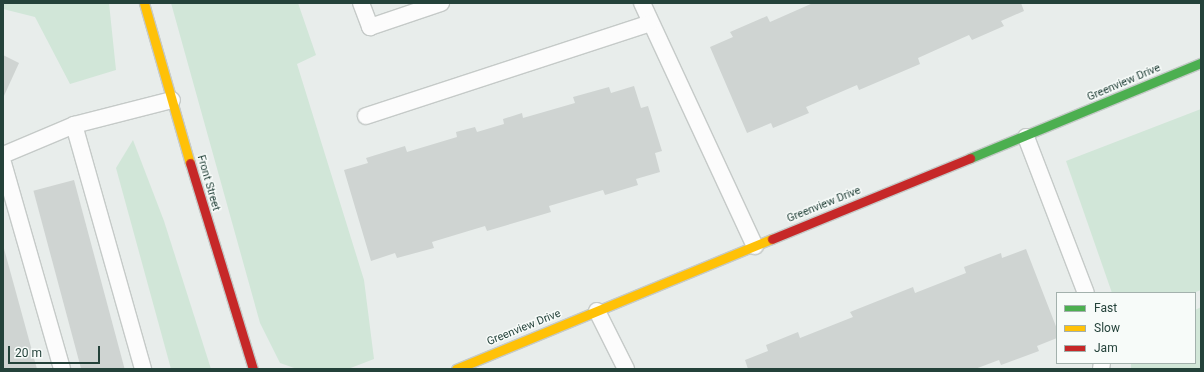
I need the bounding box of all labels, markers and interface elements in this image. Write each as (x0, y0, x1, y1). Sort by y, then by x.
street label: Greenview Drive (1085, 62, 1163, 104)
street label: Front Street (194, 154, 222, 212)
street label: Greenview Drive (785, 184, 863, 226)
legend (1056, 292, 1196, 364)
text: Fast (1094, 301, 1117, 315)
street label: Greenview Drive (485, 307, 563, 349)
text: Slow (1094, 321, 1120, 335)
scale bar (10, 338, 102, 364)
text: Jam (1094, 341, 1118, 355)
text: 20 m (15, 346, 42, 360)

